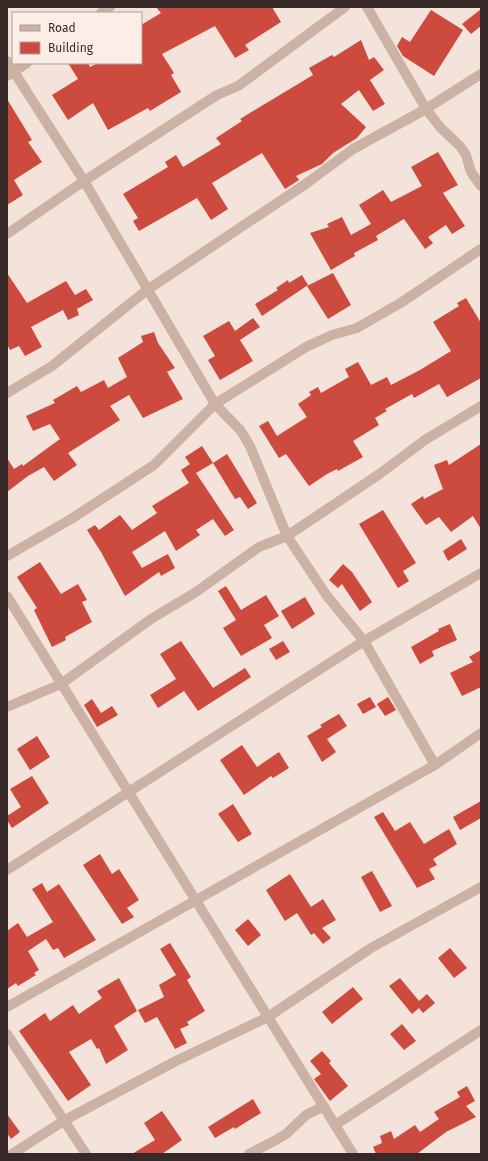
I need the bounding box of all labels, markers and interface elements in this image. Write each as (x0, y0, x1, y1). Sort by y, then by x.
legend (12, 12, 142, 64)
text: Road (48, 21, 76, 35)
text: Building (48, 41, 94, 55)

